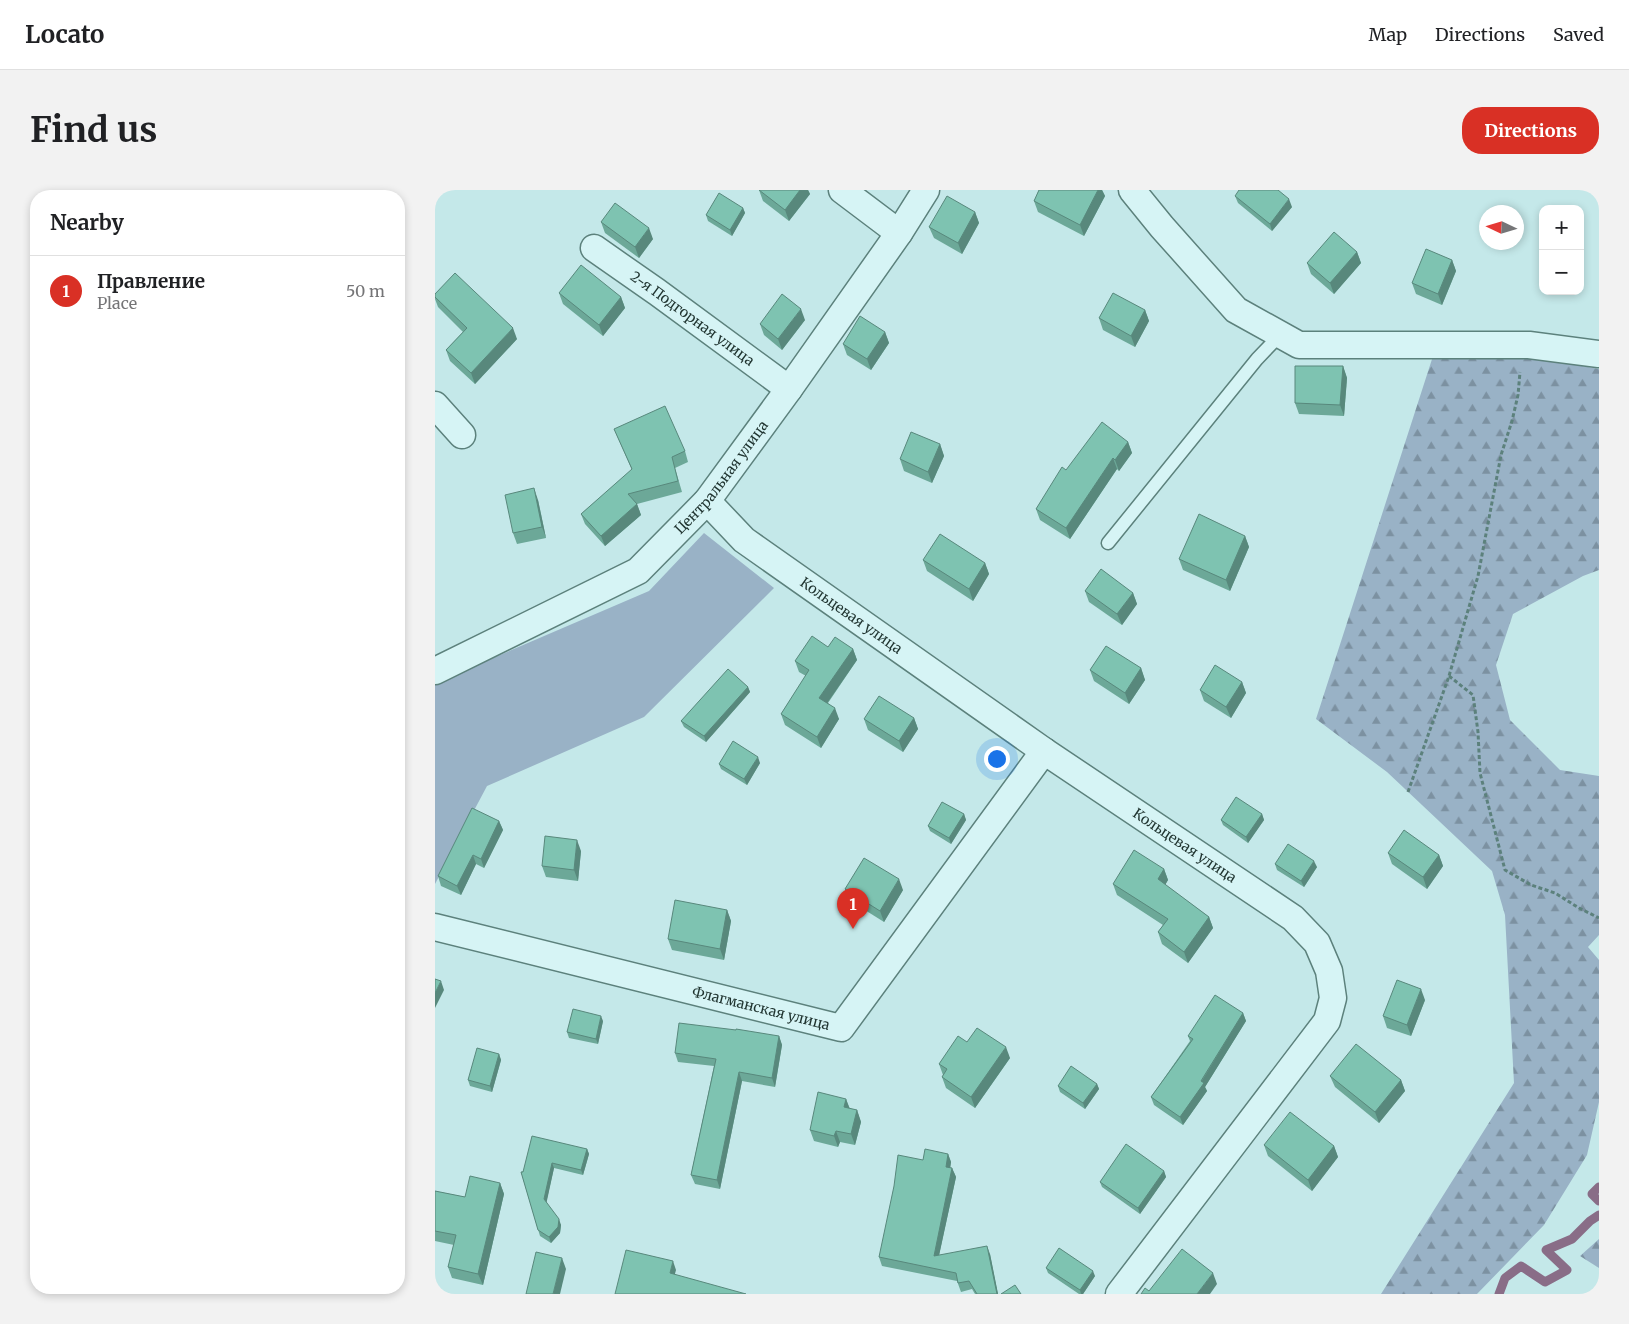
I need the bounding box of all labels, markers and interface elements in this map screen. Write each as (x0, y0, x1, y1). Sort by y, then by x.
text: Locato (25, 19, 104, 50)
text: Map (1369, 23, 1407, 46)
text: Directions (1435, 23, 1525, 46)
text: Saved (1553, 23, 1604, 46)
button: Directions (1462, 107, 1599, 154)
text: Find us (30, 108, 157, 152)
north arrow (1479, 205, 1524, 250)
map controls (1539, 205, 1584, 295)
button: + (1539, 205, 1584, 250)
text: Nearby (50, 209, 124, 236)
button: − (1539, 250, 1584, 295)
street label: 2-я Подгорная улица (627, 267, 758, 370)
text: Правление (97, 269, 205, 293)
text: 1 (62, 281, 70, 301)
text: 50 m (346, 281, 385, 301)
text: Place (97, 293, 137, 313)
street label: Центральная улица (670, 416, 772, 538)
street label: Кольцевая улица (797, 573, 906, 658)
your location (984, 746, 1010, 772)
street label: Кольцевая улица (1129, 804, 1240, 887)
pin: 1 (837, 888, 869, 929)
street label: Флагманская улица (690, 982, 832, 1034)

